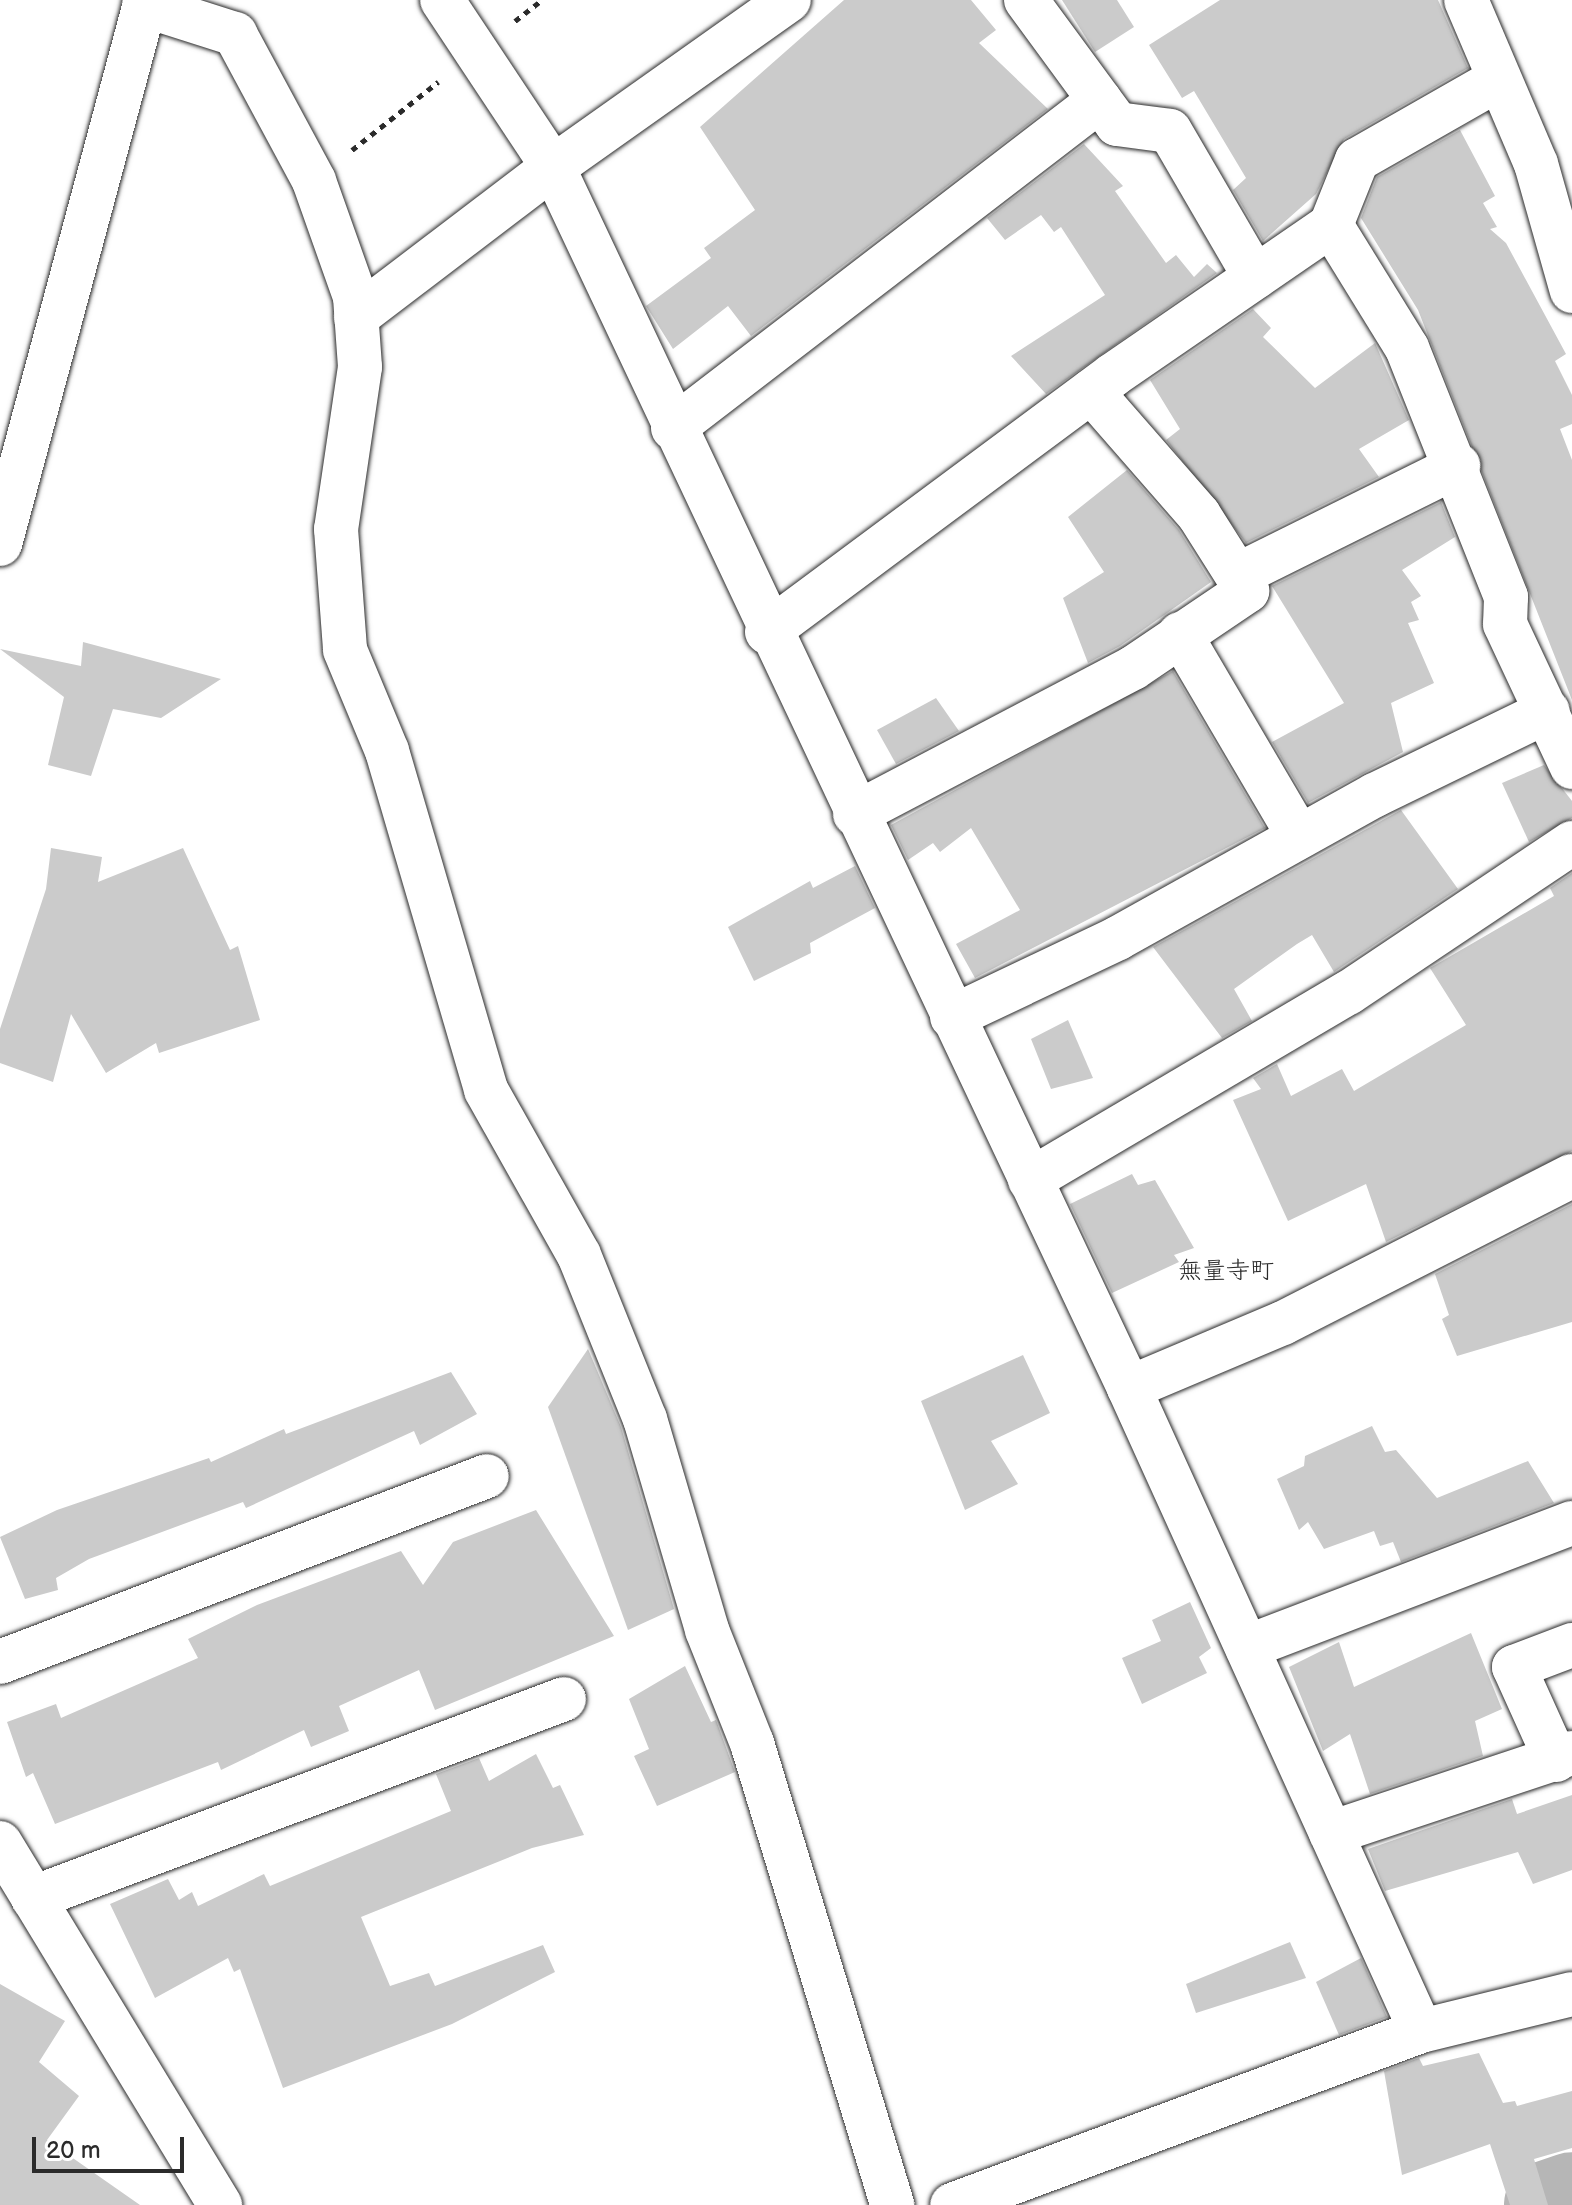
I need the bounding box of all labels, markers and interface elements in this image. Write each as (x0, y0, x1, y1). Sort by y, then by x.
district label: 無量寺町 (1178, 1257, 1274, 1285)
scale bar (36, 2121, 188, 2171)
text: 20 m (46, 2136, 101, 2165)

